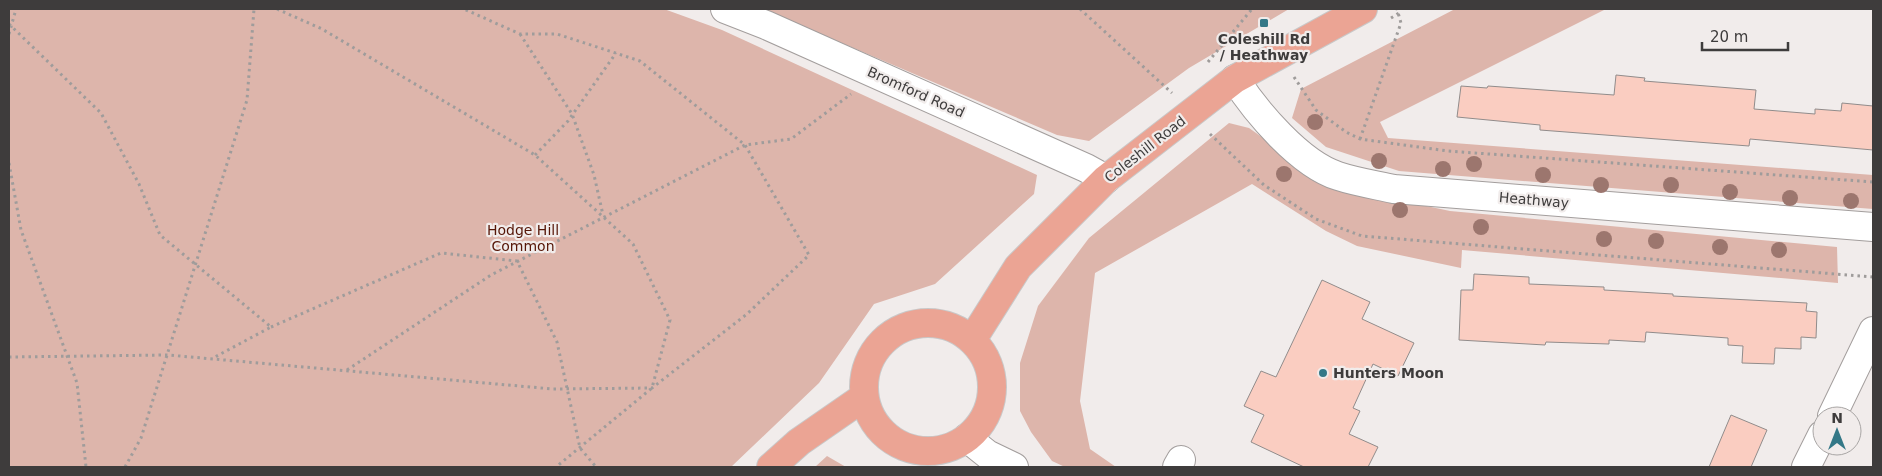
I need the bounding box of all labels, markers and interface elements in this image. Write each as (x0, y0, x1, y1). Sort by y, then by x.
marker: Coleshill Rd / Heathway (1258, 17, 1270, 29)
scale bar (1702, 20, 1788, 52)
text: 20 m (1710, 28, 1748, 46)
place label: Coleshill Rd / Heathway (1218, 31, 1310, 63)
street label: Bromford Road (865, 63, 967, 121)
street label: Coleshill Road (1101, 112, 1189, 186)
street label: Heathway (1498, 189, 1570, 211)
park label: Hodge Hill Common (487, 222, 559, 254)
place label: Hunters Moon (1333, 365, 1444, 381)
marker: Hunters Moon (1317, 367, 1329, 379)
north arrow (1812, 406, 1862, 456)
text: N (1831, 410, 1843, 426)

